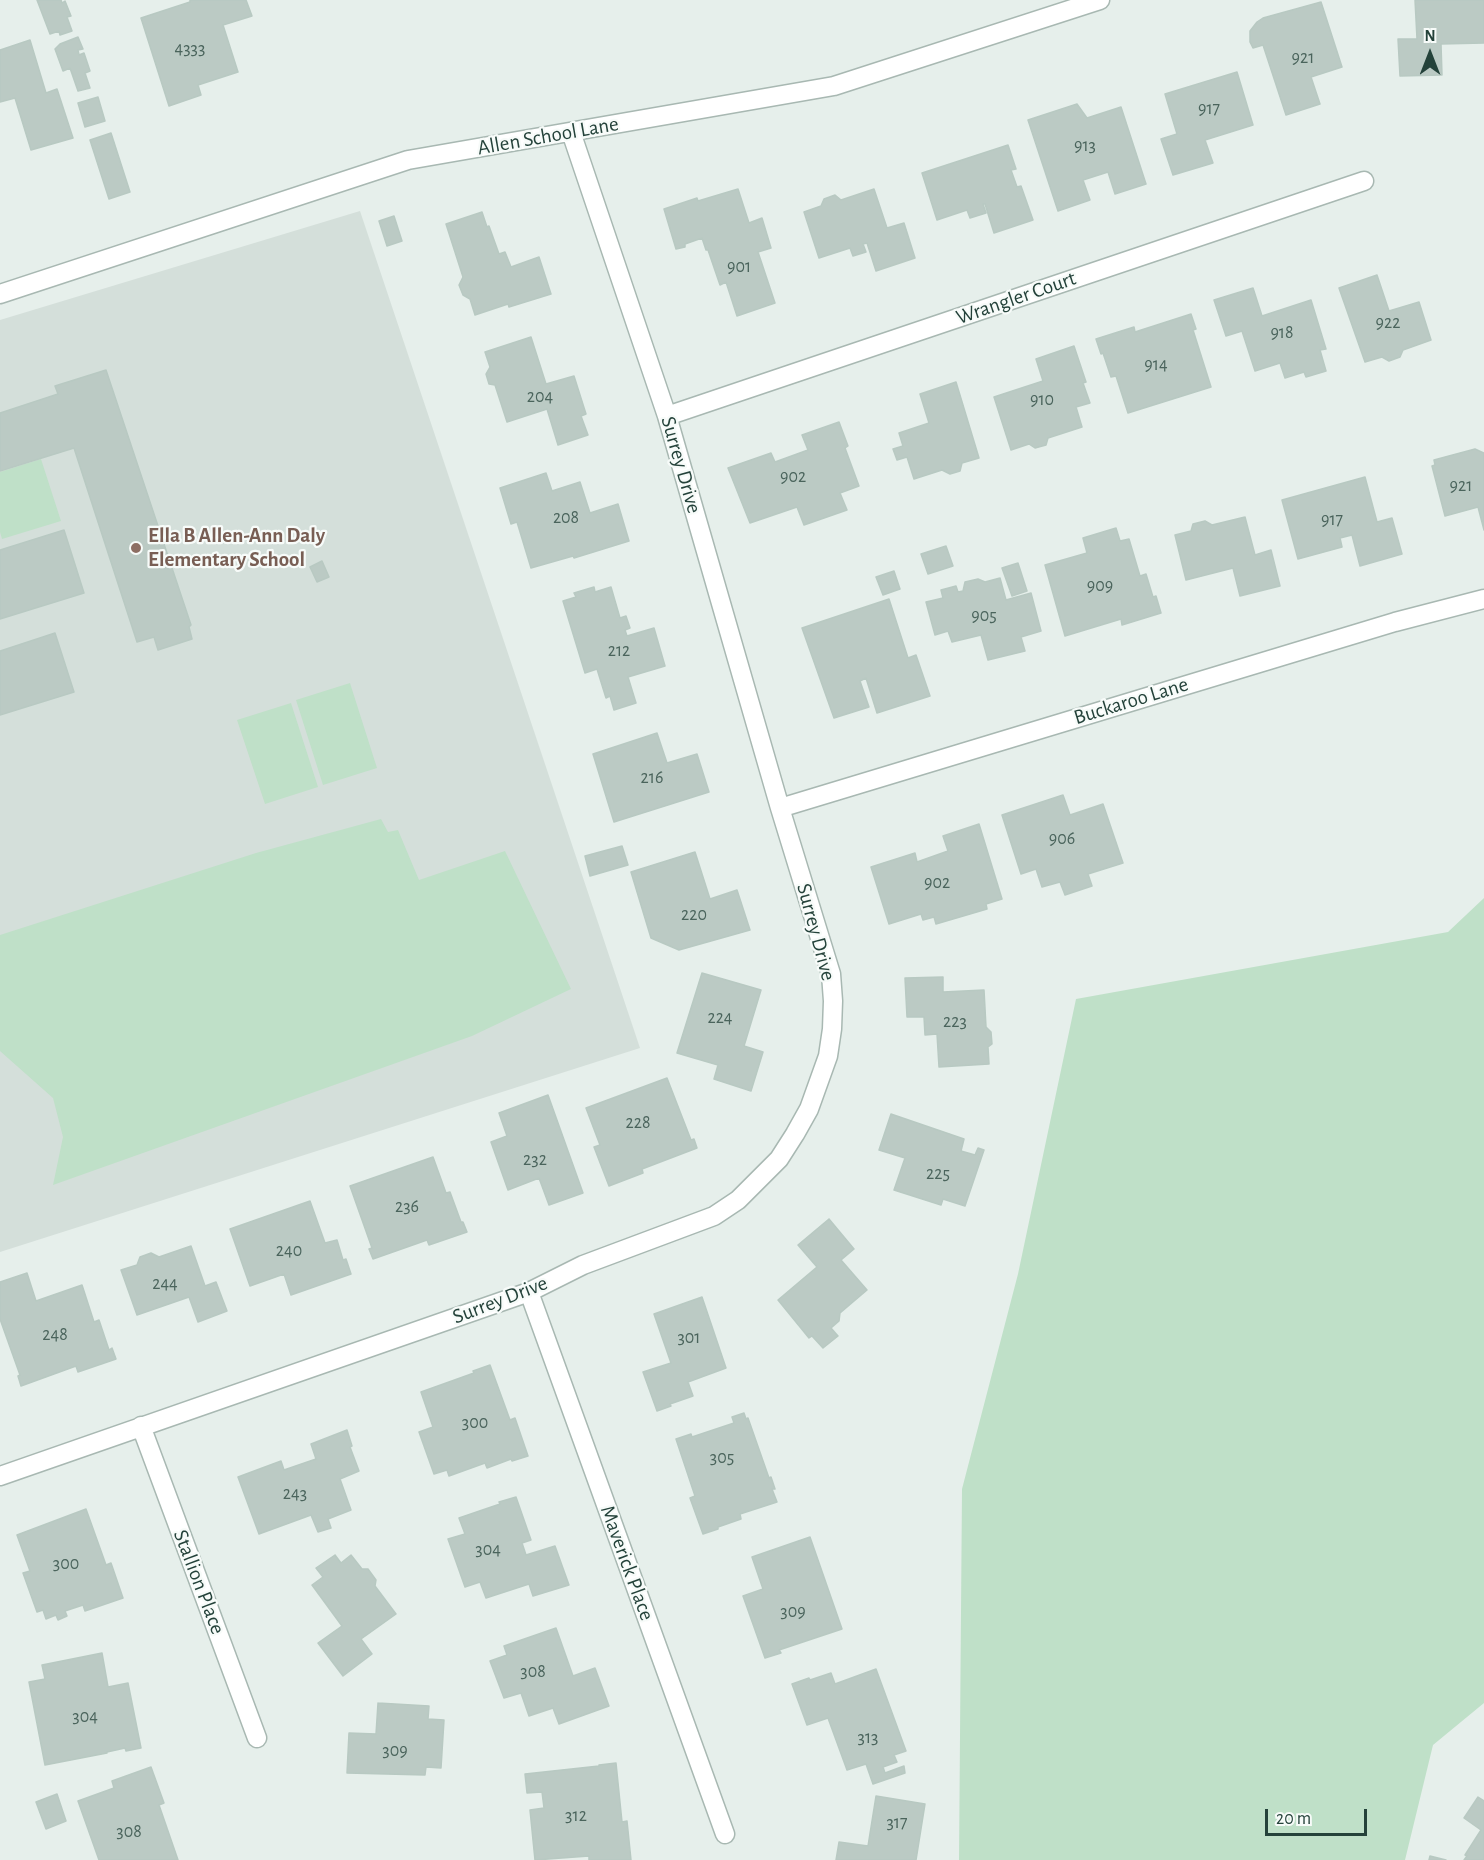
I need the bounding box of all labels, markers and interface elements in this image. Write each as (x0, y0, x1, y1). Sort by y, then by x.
north arrow (1400, 24, 1460, 84)
text: N (1424, 28, 1436, 44)
house number: 4333 (175, 38, 205, 60)
house number: 921 (1292, 47, 1314, 69)
house number: 917 (1198, 98, 1220, 120)
street label: Allen School Lane (475, 111, 621, 161)
house number: 913 (1074, 135, 1096, 157)
house number: 901 (727, 256, 751, 278)
street label: Wrangler Court (953, 266, 1079, 330)
house number: 922 (1376, 312, 1400, 334)
house number: 918 (1270, 322, 1294, 344)
house number: 914 (1144, 354, 1168, 376)
house number: 204 (527, 386, 553, 408)
house number: 910 (1030, 389, 1054, 411)
street label: Surrey Drive (655, 414, 707, 516)
house number: 902 (780, 466, 806, 488)
house number: 921 (1450, 475, 1472, 497)
house number: 208 (553, 507, 579, 529)
house number: 917 (1321, 509, 1343, 531)
place label: Ella B Allen-Ann Daly Elementary School (148, 523, 325, 573)
marker: Ella B Allen-Ann Daly Elementary School (129, 541, 143, 555)
house number: 909 (1087, 575, 1113, 597)
house number: 905 (971, 605, 997, 627)
house number: 212 (608, 640, 630, 662)
street label: Buckaroo Lane (1071, 672, 1191, 730)
house number: 216 (641, 767, 663, 789)
house number: 906 (1049, 828, 1075, 850)
house number: 902 (924, 872, 950, 894)
street label: Surrey Drive (791, 881, 841, 983)
house number: 220 (681, 904, 707, 926)
house number: 224 (707, 1007, 733, 1029)
house number: 223 (943, 1011, 967, 1033)
house number: 228 (626, 1112, 650, 1134)
house number: 232 (523, 1149, 547, 1171)
house number: 225 (926, 1163, 950, 1185)
house number: 236 (395, 1196, 419, 1218)
house number: 240 (276, 1240, 302, 1262)
street label: Surrey Drive (449, 1270, 551, 1330)
house number: 244 (152, 1273, 178, 1295)
house number: 248 (42, 1324, 68, 1346)
house number: 301 (677, 1327, 701, 1349)
house number: 300 (462, 1412, 488, 1434)
house number: 305 (710, 1447, 734, 1469)
house number: 243 (283, 1483, 307, 1505)
street label: Maverick Place (595, 1502, 659, 1624)
street label: Stallion Place (168, 1526, 230, 1638)
house number: 304 (475, 1539, 501, 1561)
house number: 300 (53, 1553, 79, 1575)
house number: 309 (780, 1601, 806, 1623)
house number: 308 (520, 1661, 546, 1683)
house number: 304 (72, 1706, 98, 1728)
house number: 313 (857, 1727, 879, 1749)
house number: 309 (382, 1740, 408, 1762)
scale bar (1268, 1797, 1370, 1835)
house number: 312 (565, 1805, 587, 1827)
text: 20 m (1276, 1810, 1311, 1828)
house number: 317 (886, 1812, 908, 1834)
house number: 308 (116, 1821, 142, 1843)

